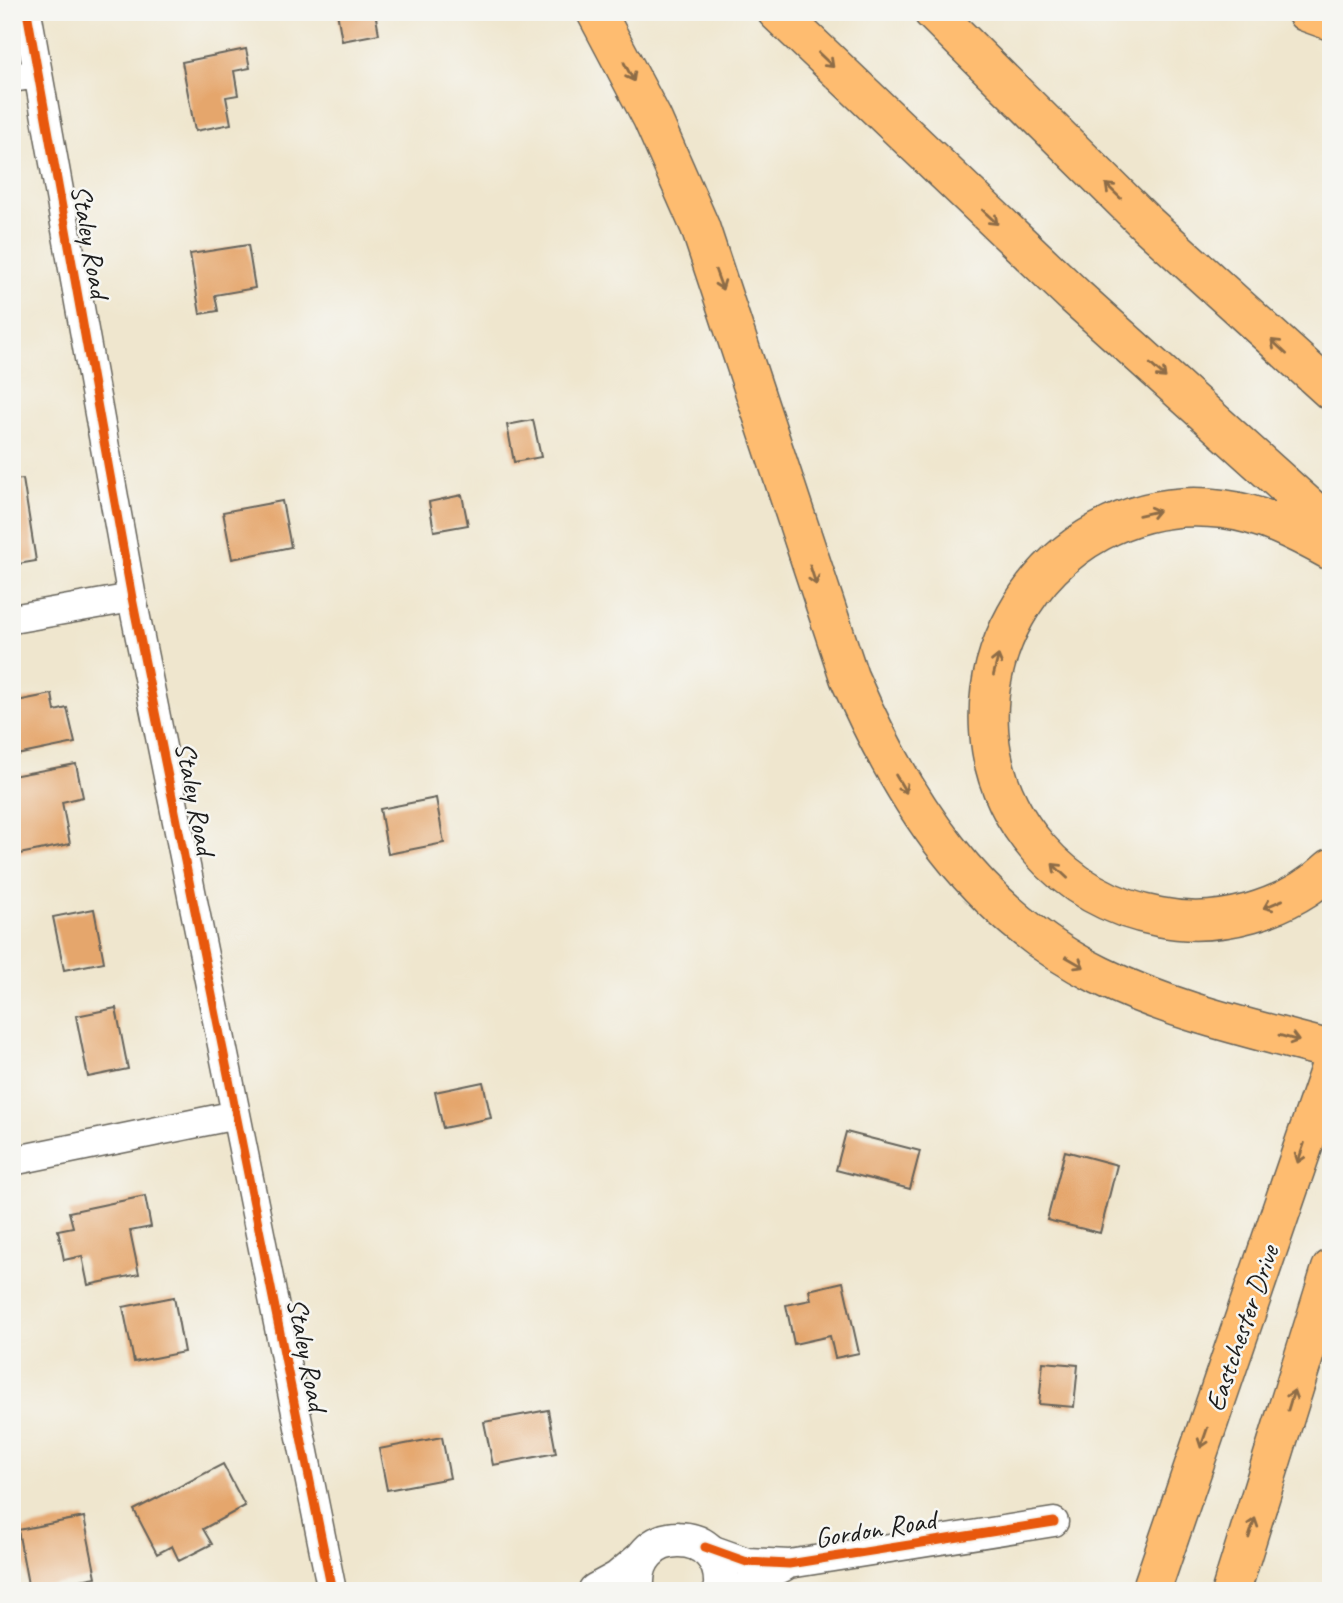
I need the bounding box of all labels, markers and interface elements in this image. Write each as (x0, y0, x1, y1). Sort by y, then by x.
one-way arrow (817, 52, 834, 69)
one-way arrow (622, 61, 636, 82)
street label: Staley Road (63, 182, 118, 304)
one-way arrow (1105, 182, 1122, 199)
one-way arrow (981, 208, 999, 225)
one-way arrow (714, 269, 726, 291)
one-way arrow (1271, 338, 1288, 355)
one-way arrow (1149, 363, 1167, 379)
one-way arrow (1137, 506, 1160, 519)
one-way arrow (808, 563, 820, 585)
one-way arrow (990, 654, 1003, 677)
street label: Staley Road (167, 739, 224, 861)
one-way arrow (895, 773, 909, 793)
one-way arrow (1052, 862, 1069, 879)
one-way arrow (1263, 898, 1284, 911)
one-way arrow (1065, 955, 1085, 969)
one-way arrow (1278, 1033, 1300, 1046)
one-way arrow (1294, 1142, 1307, 1164)
street label: Eastchester Drive (1197, 1239, 1287, 1416)
street label: Staley Road (279, 1295, 336, 1417)
one-way arrow (1286, 1389, 1299, 1411)
one-way arrow (1197, 1426, 1209, 1448)
street label: Gordon Road (812, 1501, 942, 1555)
one-way arrow (1246, 1517, 1259, 1539)

